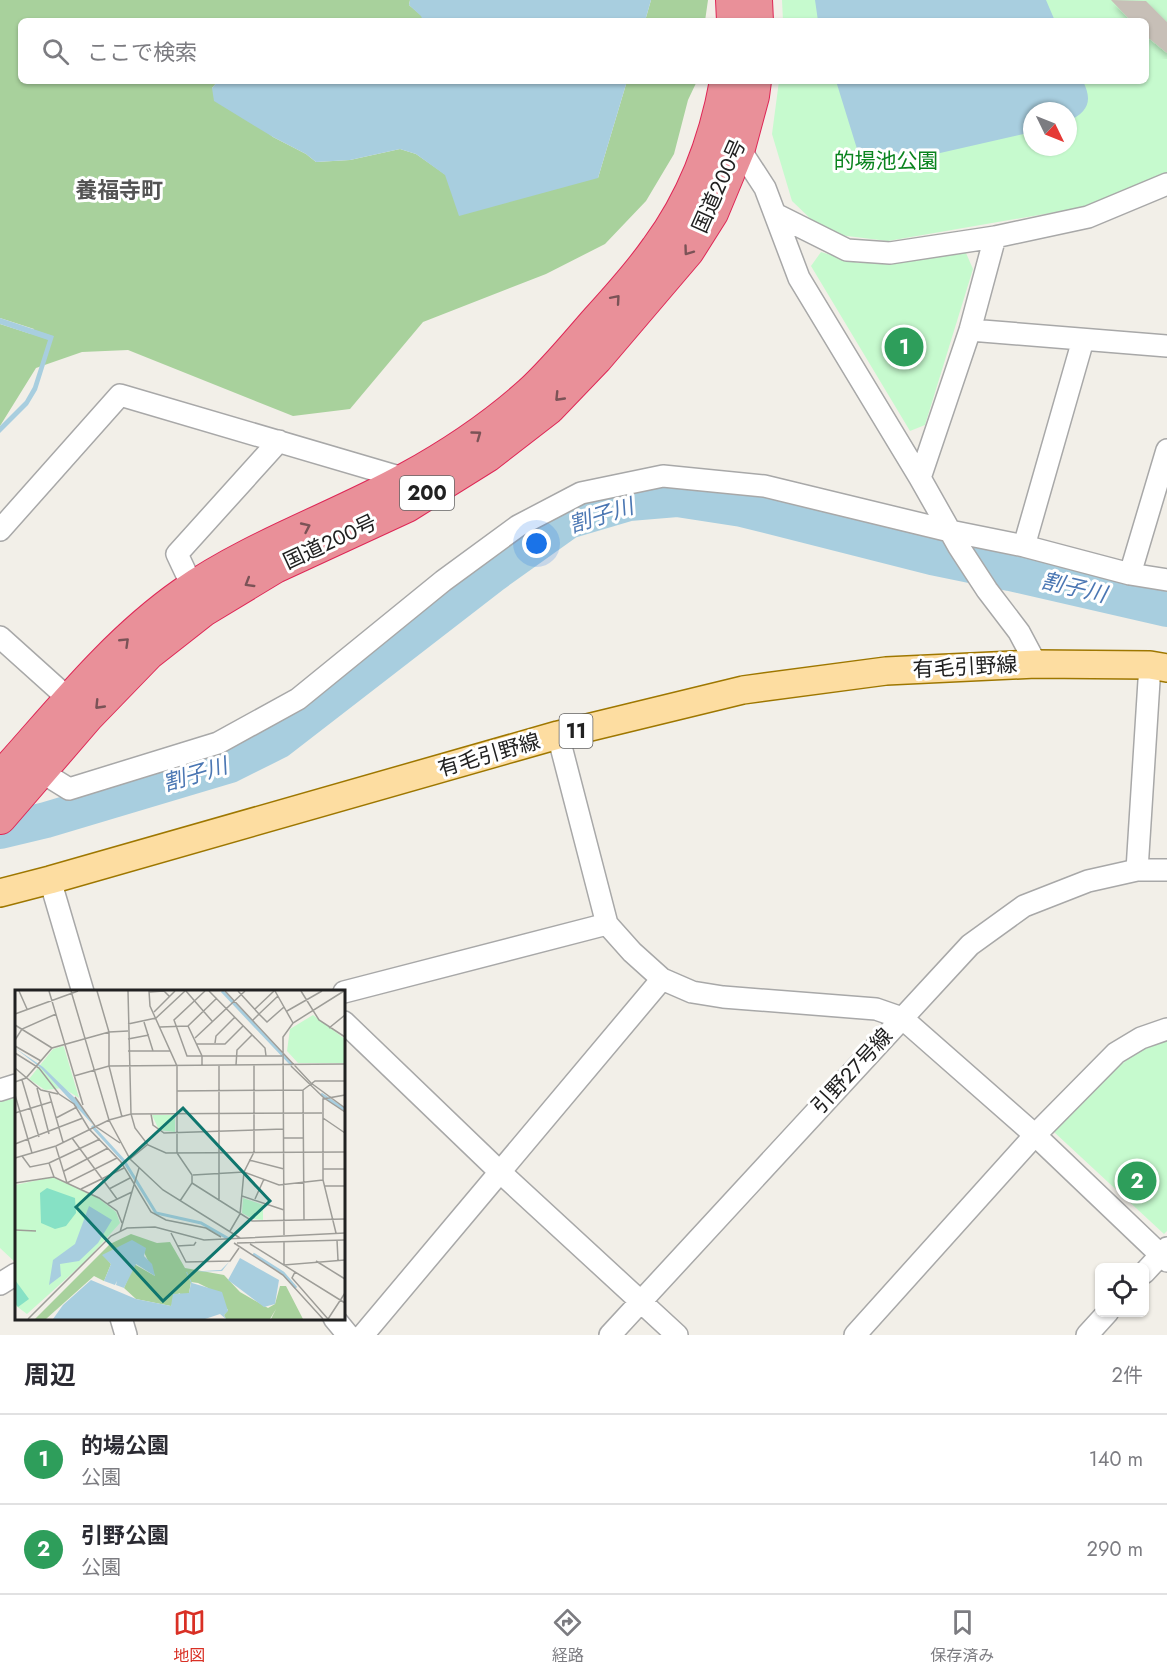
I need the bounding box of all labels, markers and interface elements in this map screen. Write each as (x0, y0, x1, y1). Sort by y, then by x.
search box (18, 18, 1149, 84)
icon: search (39, 35, 72, 68)
text: ここで検索 (87, 36, 197, 68)
north arrow (1023, 102, 1077, 156)
street label: 国道200号 (685, 134, 753, 238)
park label: 的場池公園 (834, 146, 939, 176)
district label: 養福寺町 (75, 174, 163, 206)
one-way arrow (684, 244, 695, 255)
one-way arrow (609, 295, 620, 306)
pin: 1 (884, 324, 924, 370)
one-way arrow (556, 390, 567, 401)
one-way arrow (471, 432, 482, 443)
road number: 200 (400, 476, 454, 510)
water label: 割子川 (565, 489, 639, 540)
street label: 国道200号 (278, 507, 382, 577)
one-way arrow (299, 523, 310, 535)
your location (522, 529, 551, 558)
water label: 割子川 (1038, 564, 1112, 610)
one-way arrow (245, 575, 255, 587)
one-way arrow (117, 639, 128, 650)
street label: 有毛引野線 (912, 649, 1018, 685)
one-way arrow (95, 698, 106, 709)
road number: 11 (560, 714, 592, 748)
street label: 有毛引野線 (434, 726, 544, 784)
water label: 割子川 (159, 748, 233, 799)
inset map (15, 990, 345, 1320)
street label: 引野27号線 (805, 1022, 899, 1120)
pin: 2 (1118, 1158, 1156, 1204)
map controls (1095, 1263, 1149, 1317)
button: locate (1095, 1263, 1149, 1317)
text: 周辺 (24, 1356, 76, 1394)
text: 2件 (1112, 1361, 1143, 1390)
text: 的場公園 (81, 1429, 169, 1461)
text: 1 (38, 1445, 49, 1474)
text: 140 m (1089, 1445, 1143, 1474)
text: 公園 (81, 1463, 121, 1492)
text: 引野公園 (81, 1519, 169, 1551)
text: 2 (37, 1535, 50, 1564)
text: 290 m (1087, 1535, 1143, 1564)
text: 公園 (81, 1553, 121, 1582)
tab: 地図 (173, 1606, 206, 1667)
tab: 経路 (551, 1606, 584, 1667)
tab: 保存済み (930, 1606, 994, 1667)

